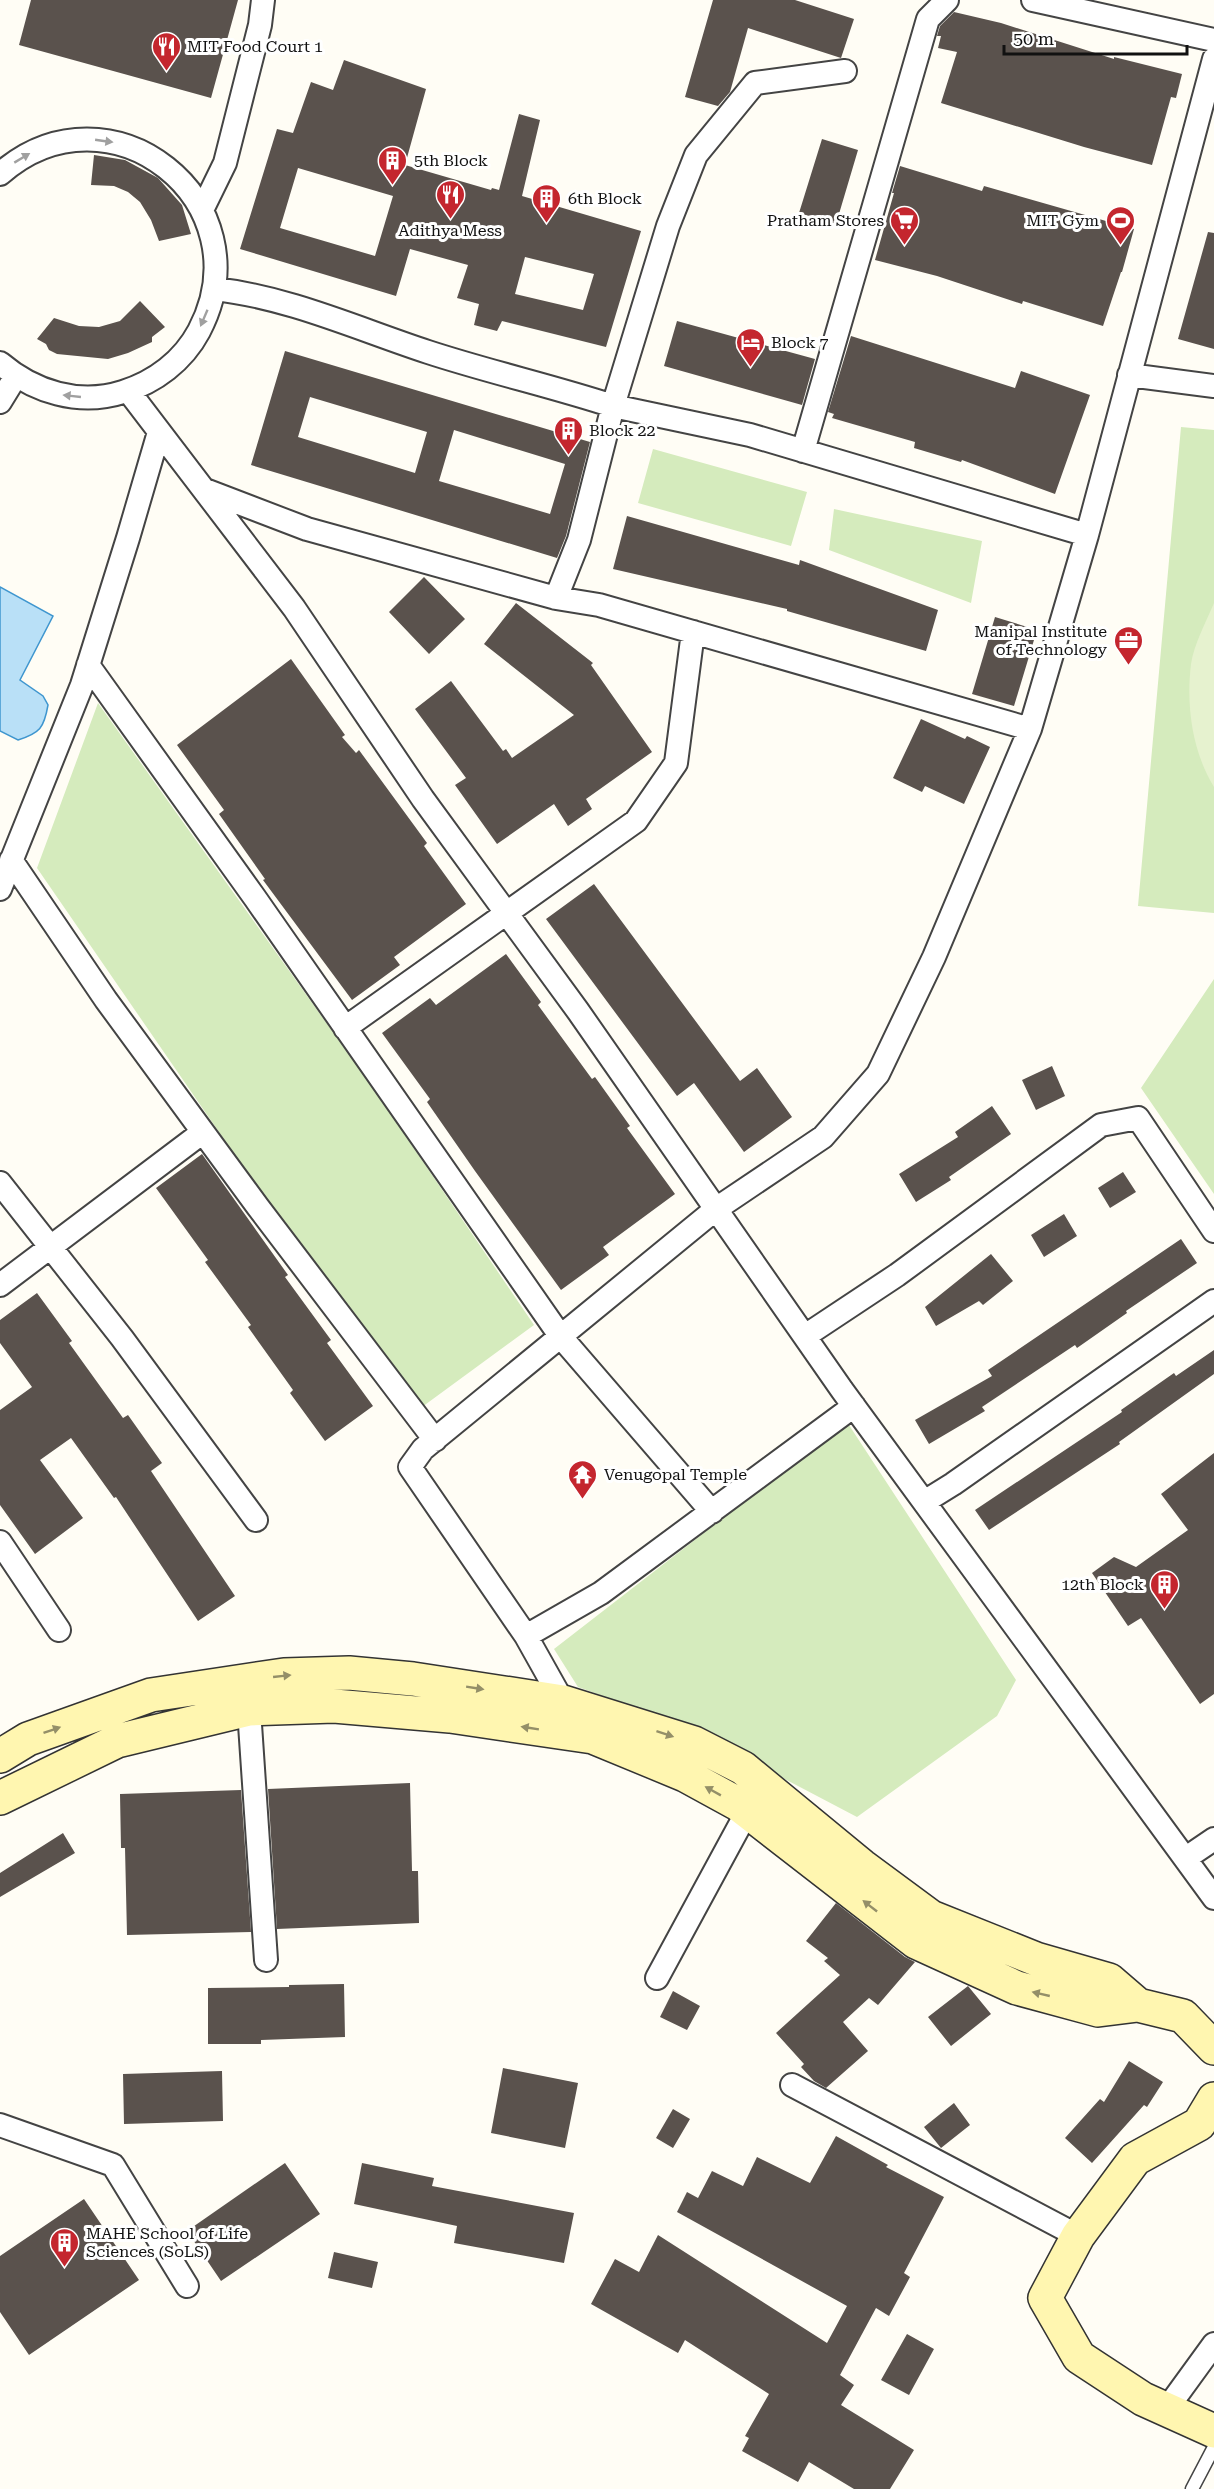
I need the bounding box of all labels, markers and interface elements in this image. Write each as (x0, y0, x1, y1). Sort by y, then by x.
scale bar (1004, 18, 1187, 56)
text: 50 m (1013, 28, 1054, 49)
restaurant icon: MIT Food Court 1 (150, 30, 182, 72)
place label: MIT Food Court 1 (187, 37, 323, 56)
one-way arrow (95, 136, 114, 145)
building icon: 5th Block (377, 144, 409, 186)
place label: 5th Block (414, 151, 488, 170)
one-way arrow (14, 152, 30, 163)
restaurant icon: Adithya Mess (434, 178, 466, 220)
building icon: 6th Block (531, 182, 563, 224)
place label: 6th Block (568, 189, 642, 208)
supermarket icon: Pratham Stores (889, 204, 921, 246)
sports icon: MIT Gym (1104, 204, 1136, 246)
place label: Pratham Stores (767, 211, 884, 230)
place label: MIT Gym (1026, 211, 1099, 230)
place label: Adithya Mess (398, 221, 502, 240)
one-way arrow (199, 310, 209, 328)
hotel icon: Block 7 (734, 326, 766, 368)
place label: Block 7 (771, 333, 829, 352)
one-way arrow (63, 391, 82, 401)
building icon: Block 22 (552, 414, 584, 456)
place label: Block 22 (589, 421, 656, 440)
place label: Manipal Institute of Technology (974, 622, 1108, 659)
office icon: Manipal Institute of Technology (1112, 624, 1144, 666)
temple icon: Venugopal Temple (567, 1458, 599, 1500)
place label: Venugopal Temple (604, 1465, 747, 1484)
building icon: 12th Block (1149, 1568, 1181, 1610)
place label: 12th Block (1061, 1575, 1144, 1594)
one-way arrow (272, 1671, 291, 1681)
one-way arrow (466, 1684, 485, 1693)
one-way arrow (520, 1723, 539, 1732)
one-way arrow (43, 1725, 61, 1735)
one-way arrow (656, 1729, 674, 1739)
one-way arrow (704, 1786, 721, 1796)
one-way arrow (862, 1900, 877, 1912)
one-way arrow (1032, 1988, 1051, 1998)
place label: MAHE School of Life Sciences (SoLS) (86, 2224, 248, 2261)
building icon: MAHE School of Life Sciences (SoLS) (49, 2226, 81, 2268)

